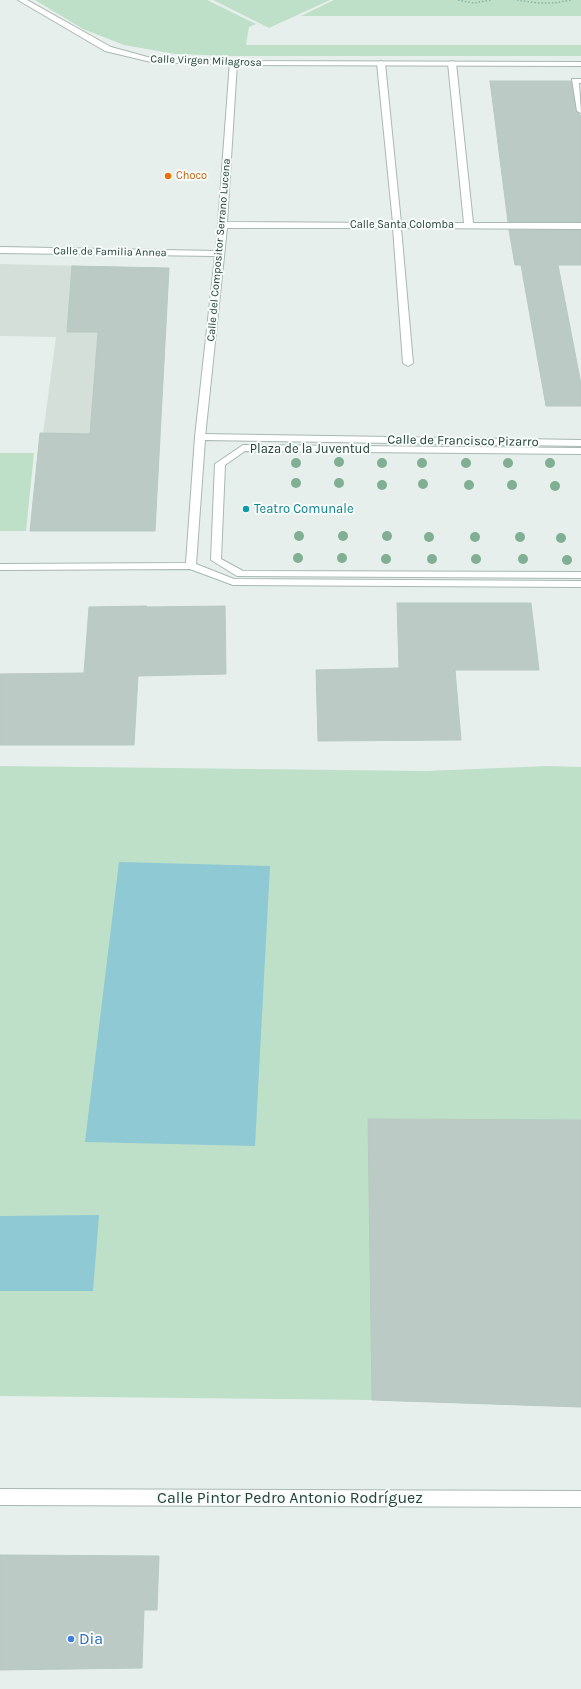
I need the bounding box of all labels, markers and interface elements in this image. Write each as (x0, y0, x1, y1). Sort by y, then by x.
street label: Calle Virgen Milagrosa (150, 52, 262, 70)
street label: Calle del Compositor Serrano Lucena (204, 158, 234, 342)
place label: Choco (176, 169, 207, 183)
marker: Choco (163, 171, 173, 181)
street label: Calle Santa Colomba (350, 218, 454, 232)
street label: Calle de Familia Annea (53, 244, 167, 260)
street label: Calle de Francisco Pizarro (387, 432, 539, 450)
street label: Plaza de la Juventud (250, 441, 370, 457)
place label: Teatro Comunale (254, 501, 354, 517)
marker: Teatro Comunale (241, 504, 251, 514)
street label: Calle Pintor Pedro Antonio Rodríguez (157, 1488, 423, 1508)
place label: Dia (79, 1629, 103, 1649)
marker: Dia (66, 1634, 76, 1644)

